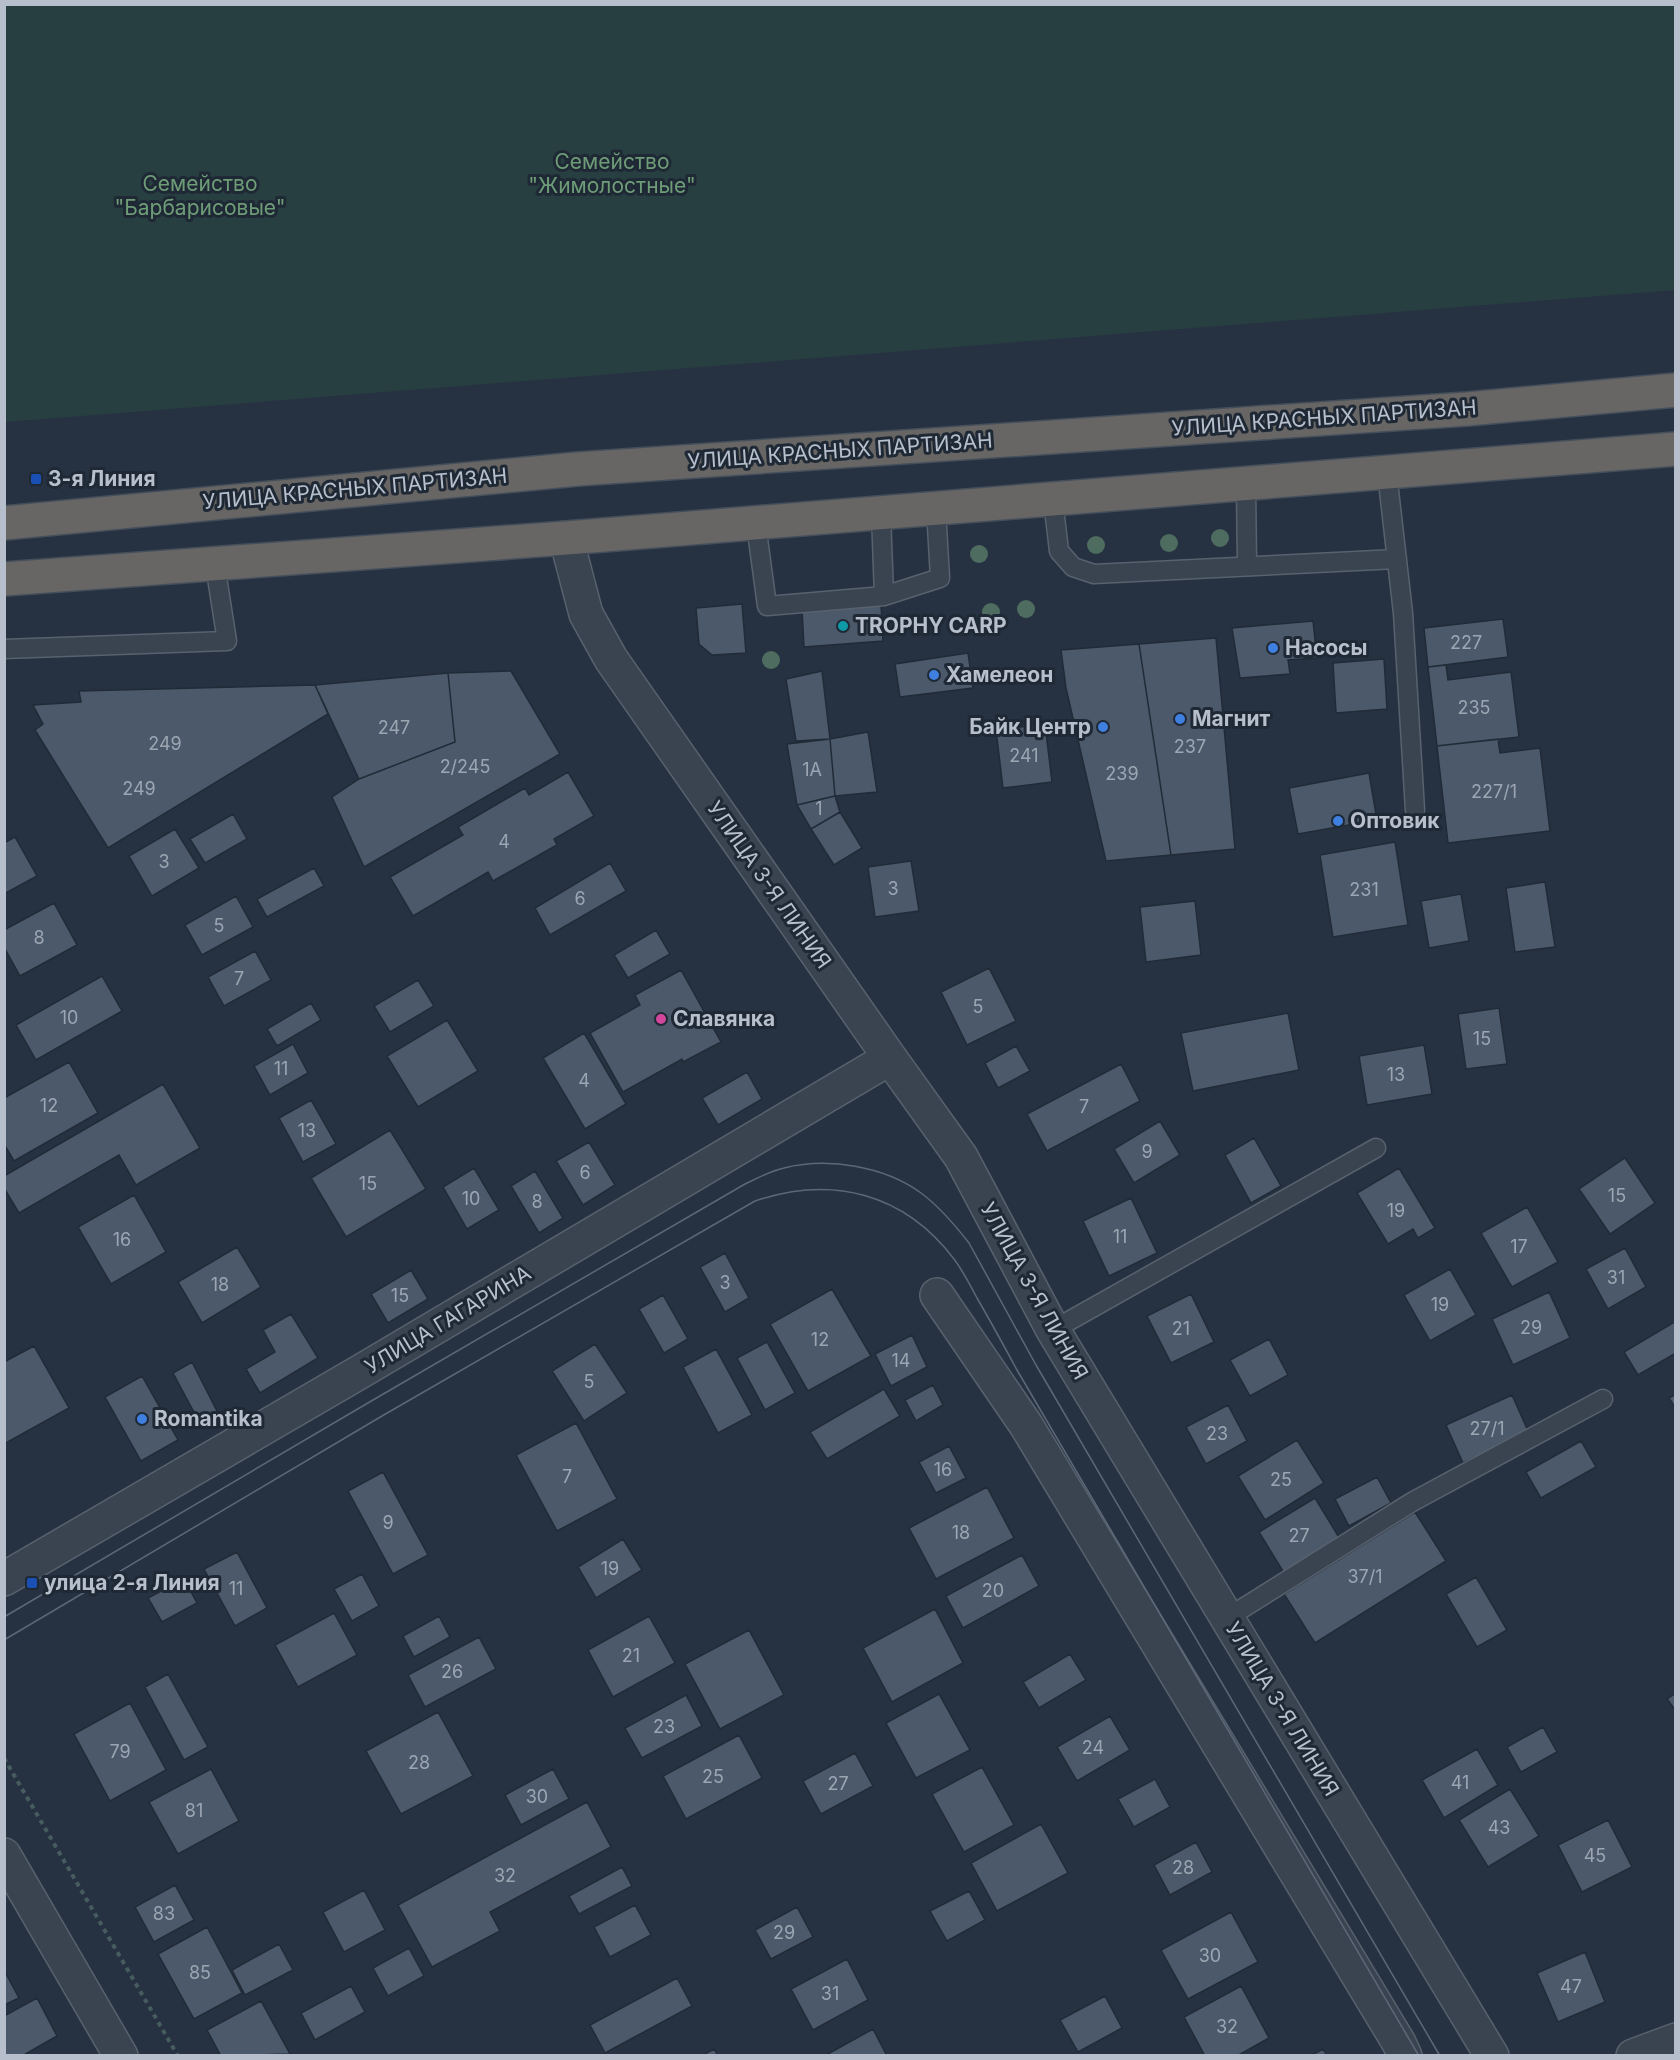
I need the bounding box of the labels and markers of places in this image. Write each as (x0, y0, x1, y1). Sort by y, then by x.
place label: 3-я Линия (48, 466, 156, 491)
marker: 3-я Линия (29, 472, 43, 486)
place label: TROPHY CARP (855, 613, 1007, 638)
marker: TROPHY CARP (836, 619, 850, 633)
place label: Насосы (1285, 635, 1367, 660)
marker: Насосы (1266, 641, 1280, 655)
place label: Хамелеон (946, 662, 1053, 687)
marker: Хамелеон (927, 668, 941, 682)
place label: Магнит (1192, 706, 1271, 731)
marker: Магнит (1173, 712, 1187, 726)
place label: Байк Центр (969, 714, 1091, 739)
marker: Байк Центр (1096, 720, 1110, 734)
place label: Оптовик (1350, 808, 1440, 833)
marker: Оптовик (1331, 814, 1345, 828)
place label: Славянка (673, 1006, 775, 1031)
marker: Славянка (654, 1012, 668, 1026)
place label: Romantika (154, 1406, 263, 1431)
marker: Romantika (135, 1412, 149, 1426)
place label: улица 2-я Линия (44, 1570, 220, 1595)
marker: улица 2-я Линия (25, 1576, 39, 1590)

